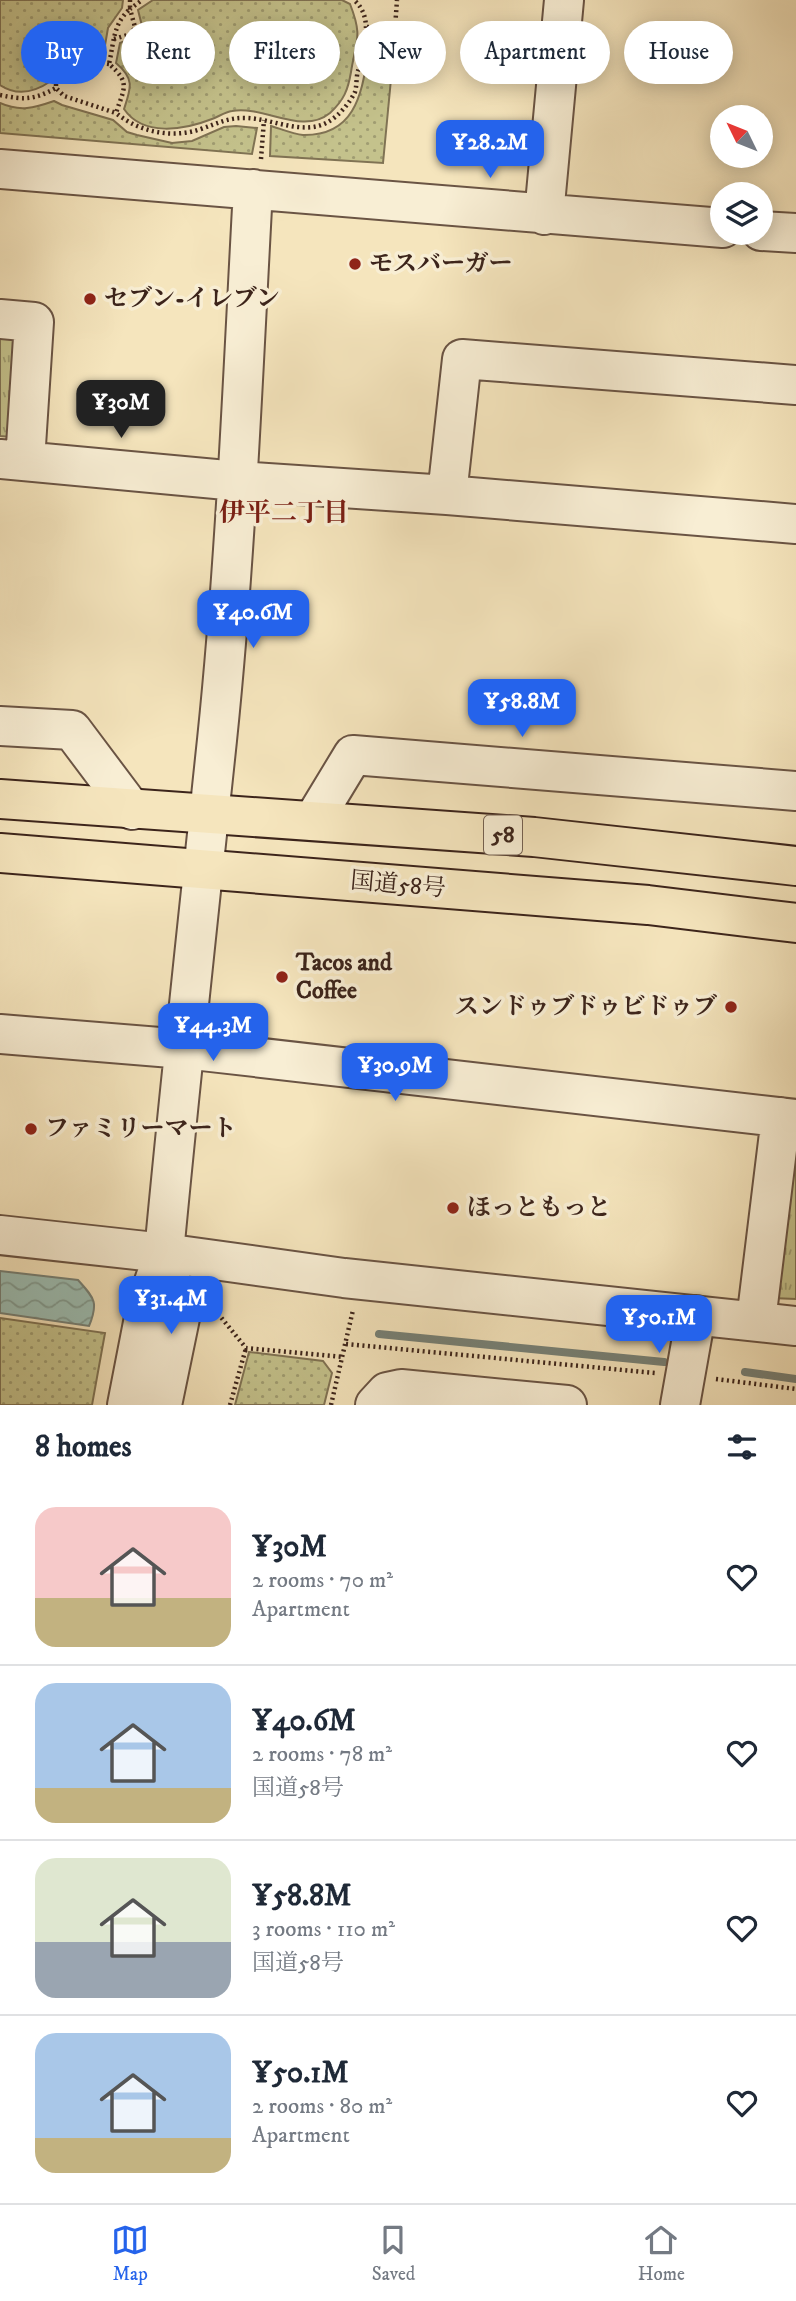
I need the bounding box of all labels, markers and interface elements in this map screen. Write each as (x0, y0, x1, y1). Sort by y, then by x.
chip: Buy (21, 21, 107, 84)
chip: Rent (121, 21, 215, 84)
chip: Filters (229, 21, 340, 84)
chip: New (354, 21, 446, 84)
chip: Apartment (460, 21, 610, 84)
chip: House (624, 21, 733, 84)
north arrow (710, 105, 774, 168)
map controls (710, 105, 773, 245)
pin: ¥28.2M (433, 120, 547, 180)
text: ¥28.2M (452, 128, 528, 157)
button: layers (710, 182, 773, 245)
place label: モスバーガー (369, 249, 513, 279)
marker: モスバーガー (347, 256, 363, 272)
place label: セブン-イレブン (104, 284, 280, 314)
marker: セブン-イレブン (82, 291, 98, 307)
pin: ¥30M (80, 380, 162, 440)
text: ¥30M (92, 388, 150, 417)
district label: 伊平二丁目 (219, 497, 349, 530)
pin: ¥40.6M (196, 590, 310, 650)
text: ¥40.6M (213, 598, 293, 627)
pin: ¥58.8M (465, 680, 579, 739)
text: ¥58.8M (484, 687, 560, 716)
road number: 58 (484, 816, 522, 855)
street label: 国道58号 (349, 866, 447, 904)
place label: Tacos and Coffee (295, 948, 393, 1006)
marker: Tacos and Coffee (274, 969, 290, 985)
place label: スンドゥブドゥビドゥブ (455, 992, 717, 1022)
marker: スンドゥブドゥビドゥブ (723, 999, 739, 1015)
pin: ¥44.3M (156, 1004, 270, 1063)
text: ¥44.3M (174, 1011, 252, 1040)
pin: ¥30.9M (338, 1044, 452, 1103)
text: ¥30.9M (358, 1051, 432, 1080)
place label: ファミリーマート (45, 1114, 237, 1144)
marker: ファミリーマート (23, 1121, 39, 1137)
place label: ほっともっと (467, 1193, 611, 1223)
marker: ほっともっと (445, 1200, 461, 1216)
pin: ¥31.4M (114, 1276, 228, 1336)
text: ¥31.4M (135, 1284, 207, 1313)
pin: ¥50.1M (602, 1296, 716, 1355)
text: ¥50.1M (622, 1303, 696, 1332)
icon: filters (723, 1428, 761, 1466)
text: 8 homes (35, 1429, 132, 1466)
text: ¥30M (252, 1529, 327, 1566)
icon: home (91, 1535, 175, 1619)
icon: heart (723, 1558, 761, 1596)
text: 2 rooms · 70 m² (252, 1566, 393, 1595)
text: Apartment (252, 1595, 350, 1624)
text: ¥40.6M (252, 1703, 356, 1740)
icon: home (91, 1711, 175, 1795)
icon: heart (723, 1734, 761, 1772)
text: 2 rooms · 78 m² (252, 1740, 392, 1769)
text: 国道58号 (252, 1774, 344, 1803)
text: ¥58.8M (252, 1878, 352, 1915)
icon: home (91, 1886, 175, 1970)
icon: heart (723, 1909, 761, 1947)
text: 3 rooms · 110 m² (252, 1915, 395, 1944)
text: 国道58号 (252, 1949, 344, 1978)
text: ¥50.1M (252, 2055, 349, 2092)
icon: home (91, 2061, 175, 2145)
icon: heart (723, 2084, 761, 2122)
text: 2 rooms · 80 m² (252, 2092, 392, 2121)
text: Apartment (252, 2121, 350, 2150)
tab: Map (111, 2221, 149, 2286)
tab: Saved (372, 2221, 415, 2286)
tab: Home (638, 2221, 685, 2286)

